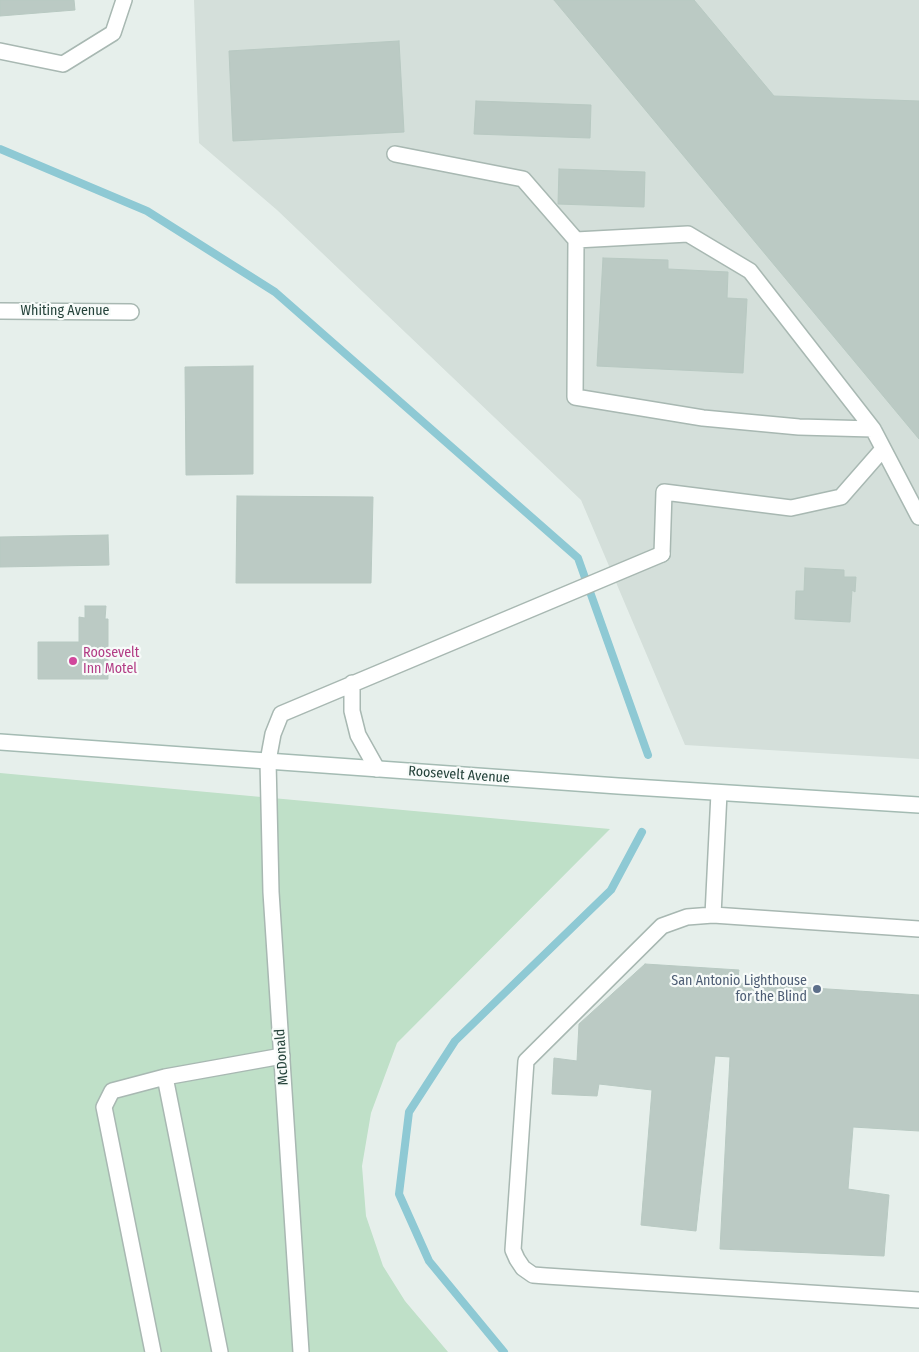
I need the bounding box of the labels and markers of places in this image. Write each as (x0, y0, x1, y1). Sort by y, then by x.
place label: Roosevelt Inn Motel (83, 645, 139, 678)
marker: Roosevelt Inn Motel (67, 655, 79, 667)
place label: San Antonio Lighthouse for the Blind (671, 973, 807, 1006)
marker: San Antonio Lighthouse for the Blind (811, 983, 823, 995)

